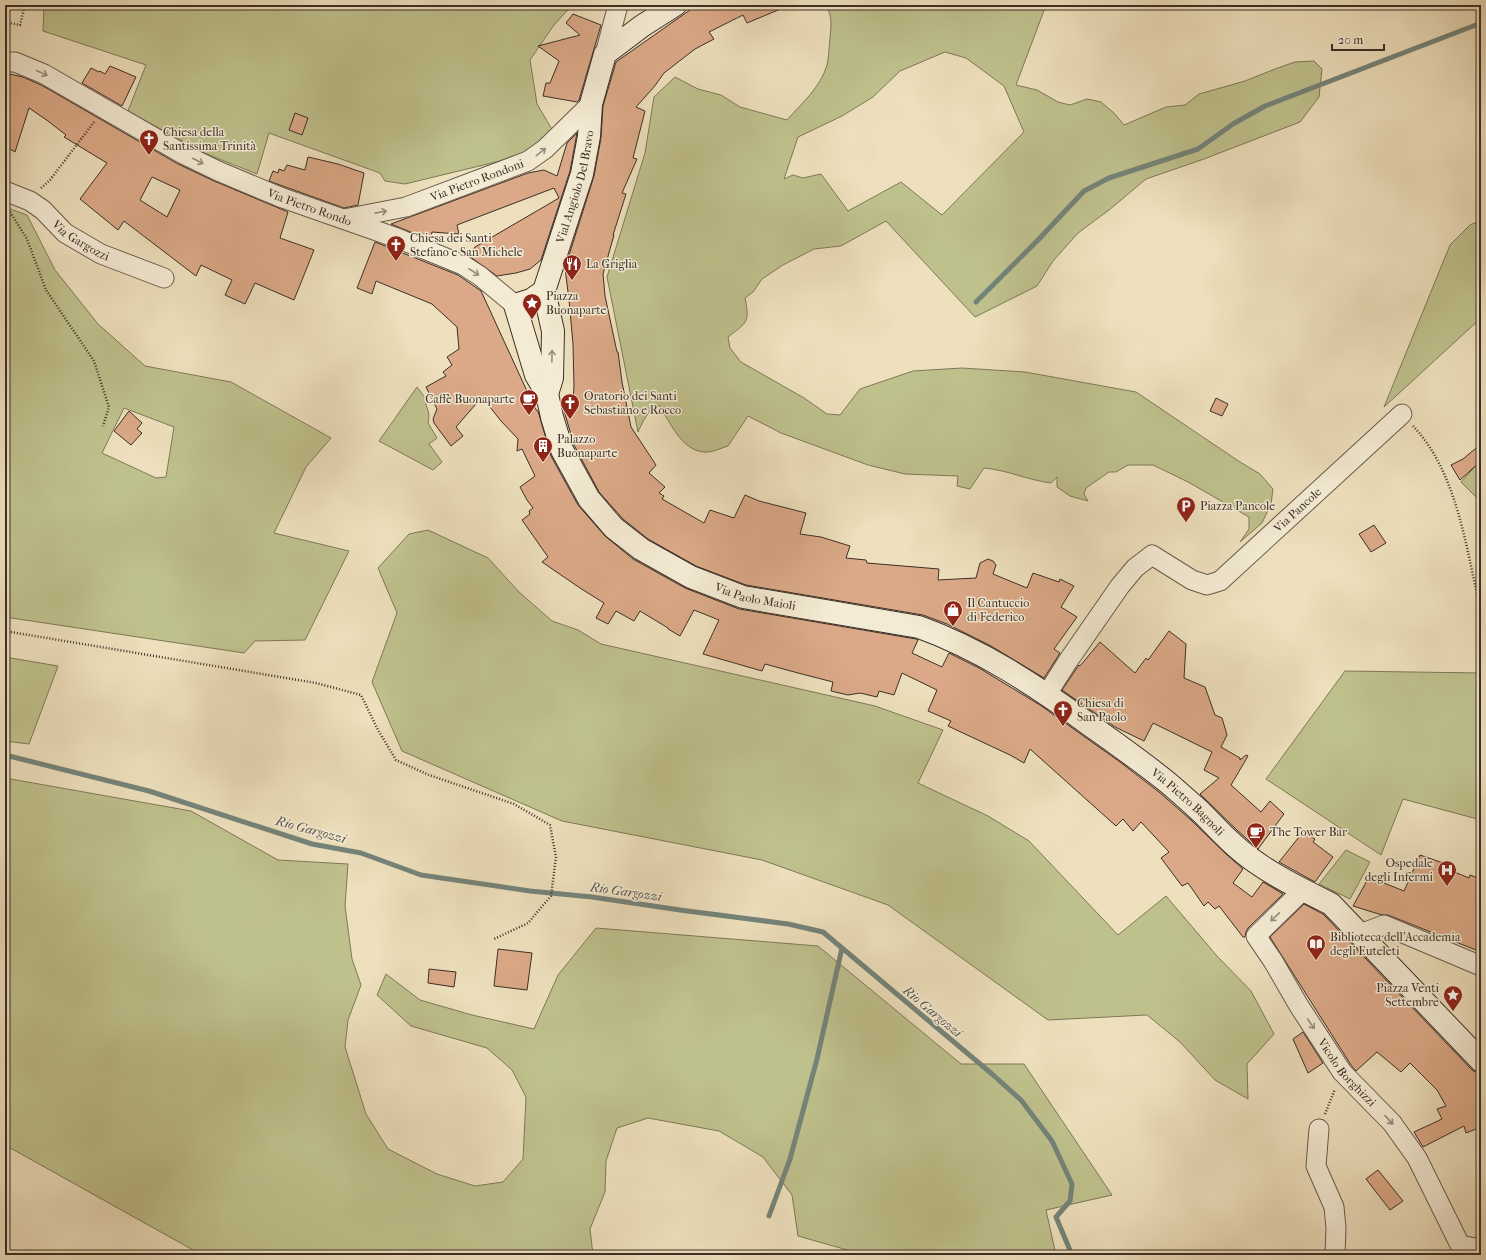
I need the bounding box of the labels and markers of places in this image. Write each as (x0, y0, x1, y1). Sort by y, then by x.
place label: Chiesa della Santissima Trinità (163, 125, 257, 153)
church icon: Chiesa della Santissima Trinità (138, 128, 160, 156)
place label: Chiesa dei Santi Stefano e San Michele (410, 231, 523, 259)
church icon: Chiesa dei Santi Stefano e San Michele (385, 234, 407, 262)
restaurant icon: La Griglia (561, 253, 583, 281)
place label: La Griglia (586, 257, 638, 271)
place label: Piazza Buonaparte (546, 289, 607, 317)
place icon: Piazza Buonaparte (521, 292, 543, 320)
cafe icon: Caffè Buonaparte (518, 388, 540, 416)
place label: Oratorio dei Santi Sebastiano e Rocco (584, 389, 681, 417)
place label: Caffè Buonaparte (425, 392, 515, 406)
church icon: Oratorio dei Santi Sebastiano e Rocco (559, 392, 581, 420)
place label: Palazzo Buonaparte (557, 432, 618, 460)
building icon: Palazzo Buonaparte (532, 435, 554, 463)
parking icon: Piazza Pancole (1175, 495, 1197, 523)
place label: Piazza Pancole (1200, 499, 1275, 513)
place label: Il Cantuccio di Federico (967, 596, 1029, 624)
shop icon: Il Cantuccio di Federico (942, 599, 964, 627)
place label: Chiesa di San Paolo (1077, 696, 1126, 724)
church icon: Chiesa di San Paolo (1052, 699, 1074, 727)
cafe icon: The Tower Bar (1245, 821, 1267, 849)
place label: The Tower Bar (1270, 825, 1348, 839)
place label: Ospedale degli Infermi (1365, 856, 1433, 884)
hospital icon: Ospedale degli Infermi (1436, 859, 1458, 887)
place label: Biblioteca dell'Accademia degli Euteleti (1330, 930, 1461, 958)
library icon: Biblioteca dell'Accademia degli Euteleti (1305, 933, 1327, 961)
place label: Piazza Venti Settembre (1376, 981, 1439, 1009)
place icon: Piazza Venti Settembre (1442, 984, 1464, 1012)

